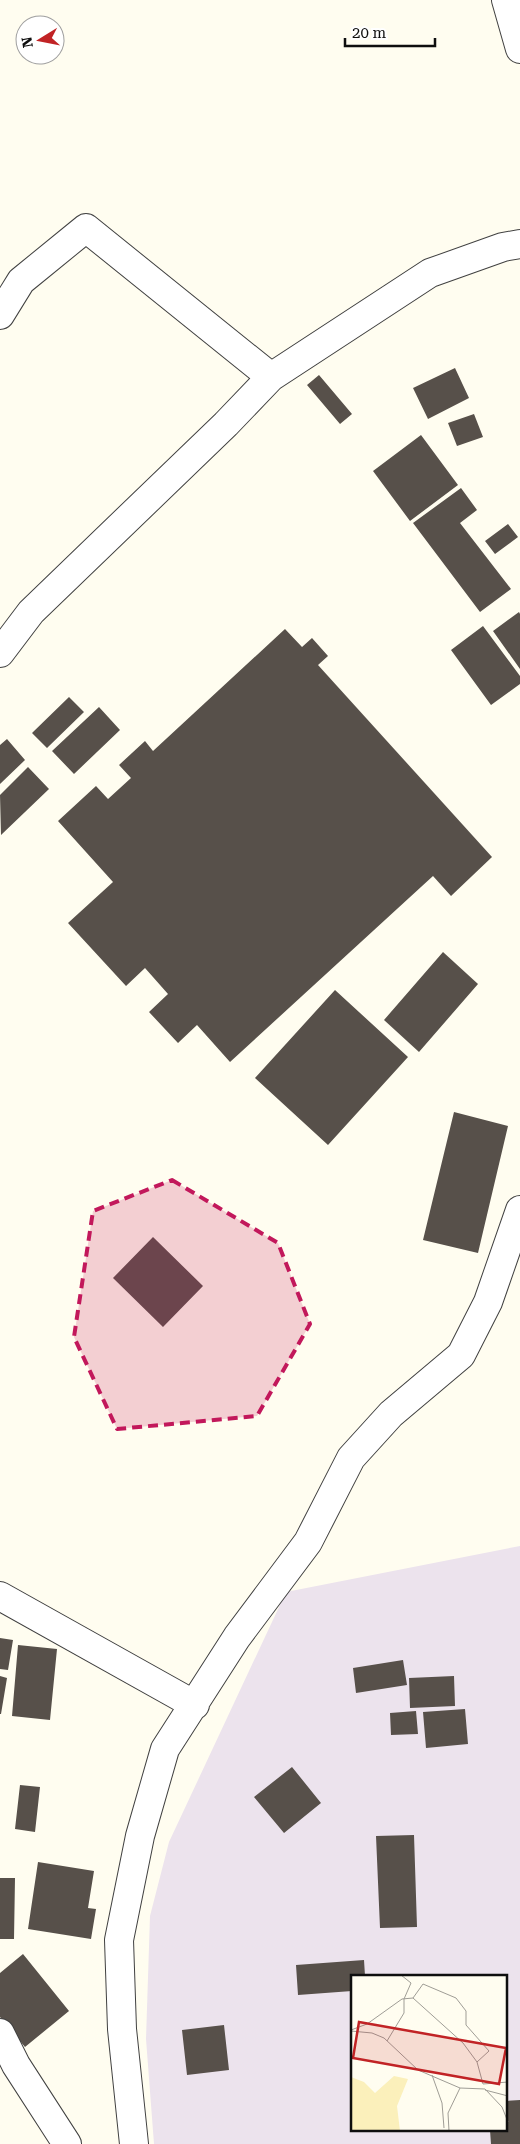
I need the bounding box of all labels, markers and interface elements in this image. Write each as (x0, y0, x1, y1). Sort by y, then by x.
north arrow (15, 15, 65, 65)
scale bar (345, 15, 435, 47)
text: 20 m (352, 24, 387, 42)
text: N (18, 35, 36, 49)
inset map (351, 1975, 508, 2132)

